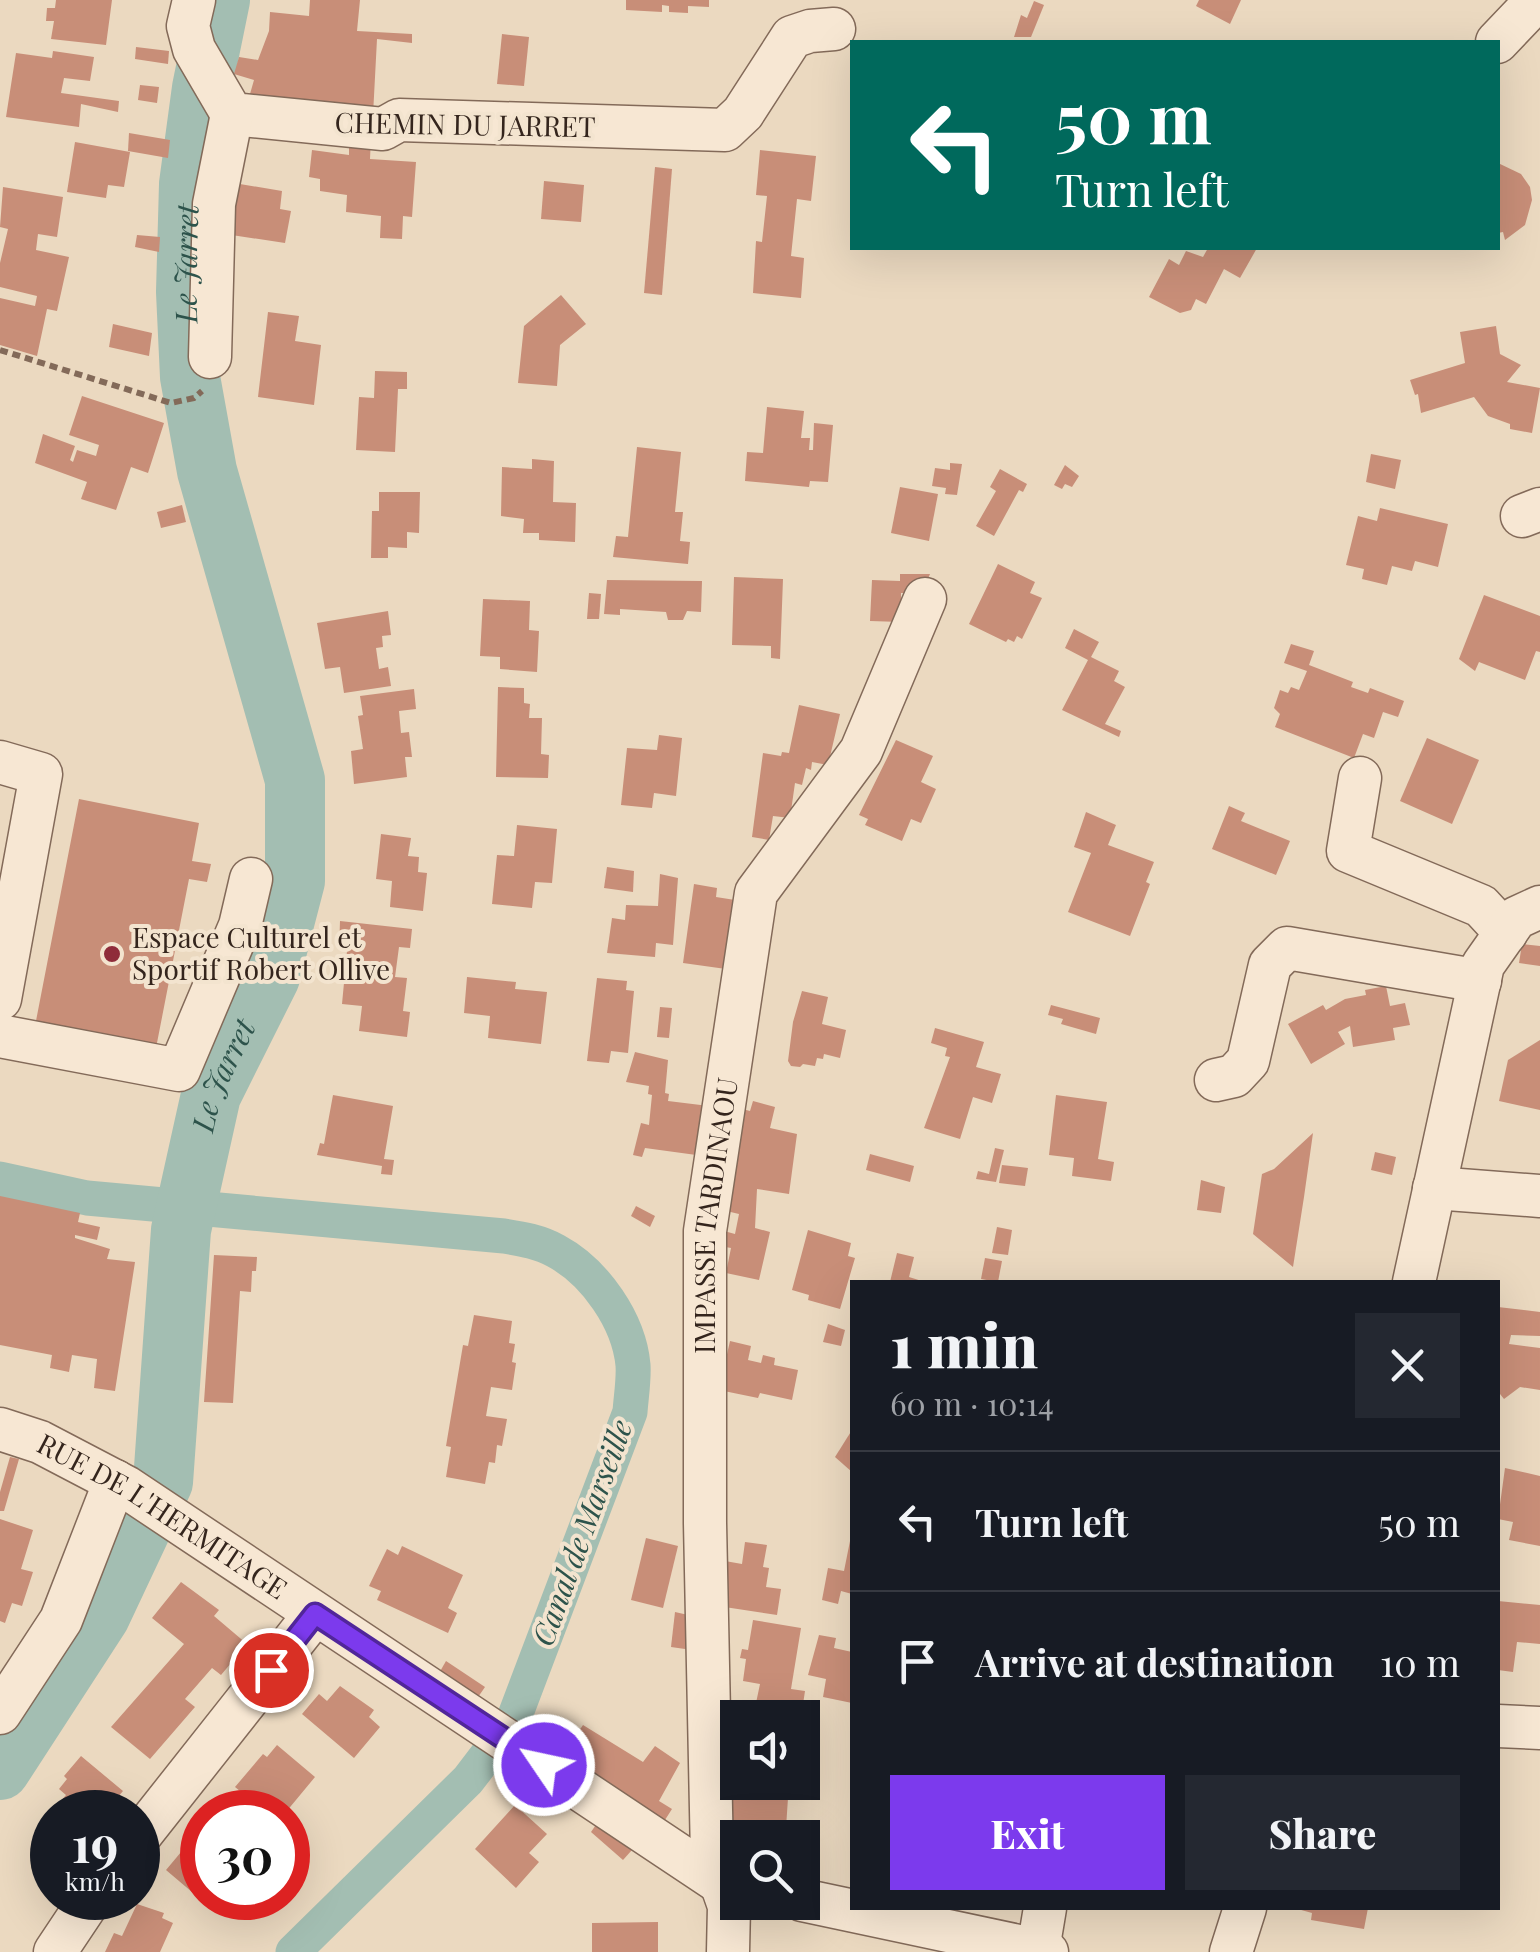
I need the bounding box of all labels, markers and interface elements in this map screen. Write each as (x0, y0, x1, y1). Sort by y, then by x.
text: 50 m (1055, 68, 1212, 162)
icon: left (890, 80, 1020, 210)
street label: CHEMIN DU JARRET (334, 103, 596, 144)
text: Turn left (1055, 158, 1229, 218)
water label: Le Jarret (164, 202, 206, 326)
place label: Espace Culturel et Sportif Robert Ollive (132, 918, 390, 987)
marker: Espace Culturel et Sportif Robert Ollive (101, 943, 123, 965)
water label: Le Jarret (181, 1010, 265, 1137)
street label: IMPASSE TARDINAOU (685, 1075, 745, 1354)
text: 1 min (890, 1303, 1038, 1383)
button: close (1355, 1313, 1460, 1418)
text: 60 m · 10:14 (890, 1381, 1054, 1424)
water label: Canal de Marseille (522, 1414, 641, 1651)
street label: RUE DE L'HERMITAGE (31, 1424, 295, 1606)
icon: left (890, 1494, 945, 1549)
text: Turn left (975, 1496, 1128, 1547)
text: 50 m (1378, 1496, 1460, 1547)
pin (229, 1628, 314, 1713)
icon: arrive (890, 1634, 945, 1689)
text: Arrive at destination (975, 1636, 1334, 1687)
text: 10 m (1380, 1636, 1460, 1687)
icon: arrive (244, 1643, 299, 1698)
map controls (720, 1700, 820, 1920)
button: sound (720, 1700, 820, 1800)
position arrow (492, 1713, 596, 1817)
button: Exit (890, 1775, 1165, 1890)
button: Share (1185, 1775, 1460, 1890)
speed limit sign: 30 (180, 1790, 310, 1920)
text: 19 (72, 1809, 118, 1876)
button: search (720, 1820, 820, 1920)
text: km/h (65, 1864, 125, 1897)

